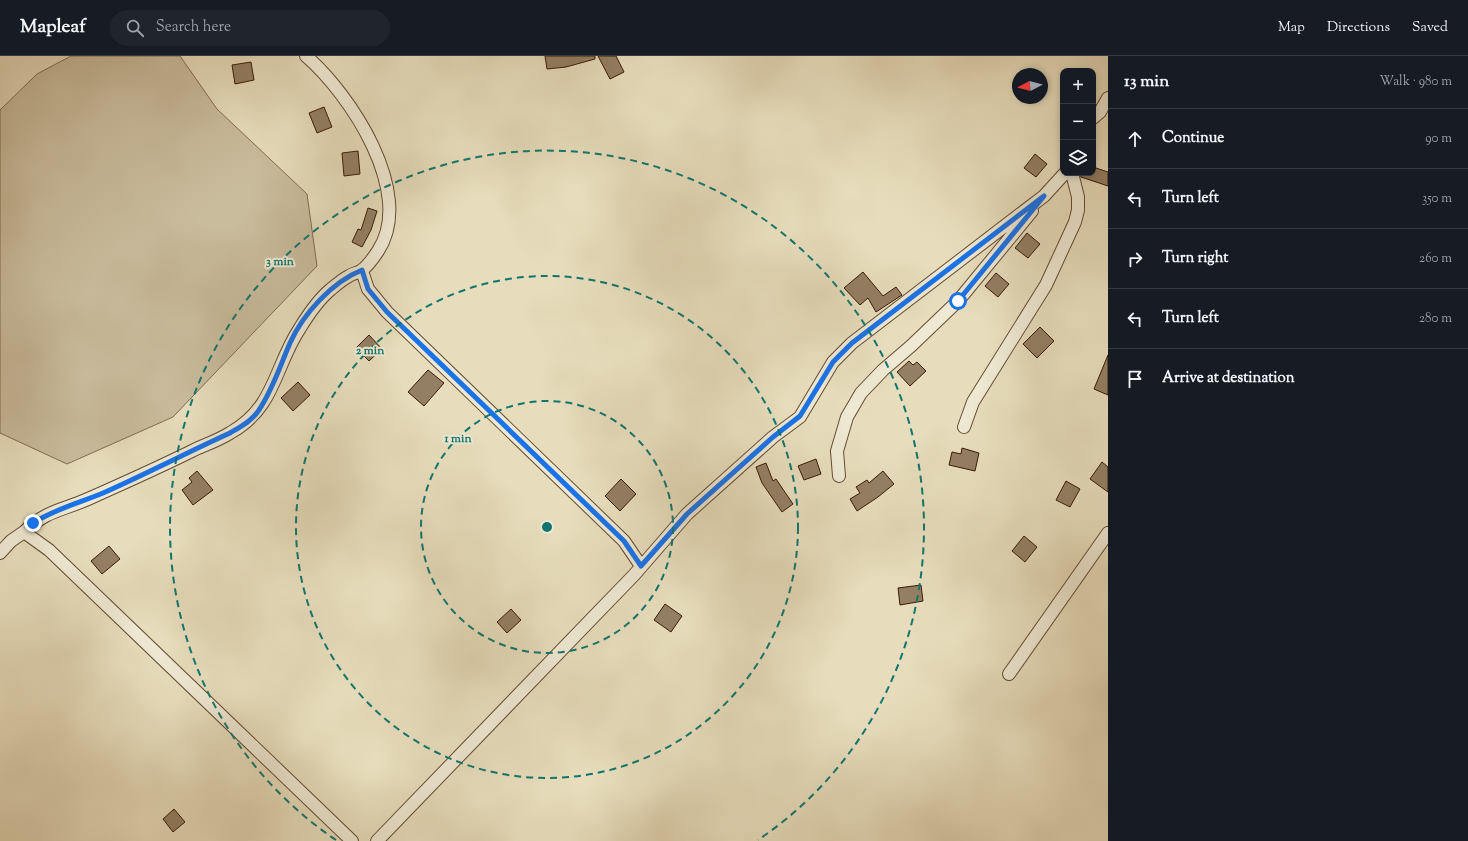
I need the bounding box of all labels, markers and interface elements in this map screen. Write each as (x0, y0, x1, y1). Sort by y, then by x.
search box (110, 10, 390, 46)
text: Mapleaf (20, 14, 86, 41)
icon: search (124, 17, 146, 39)
text: Search here (156, 17, 231, 38)
text: Map (1278, 18, 1305, 38)
text: Directions (1327, 18, 1390, 38)
text: Saved (1412, 18, 1448, 38)
north arrow (1012, 68, 1048, 104)
map controls (1060, 68, 1096, 176)
button: + (1060, 68, 1096, 104)
text: 13 min (1124, 70, 1169, 94)
text: Walk · 980 m (1379, 73, 1452, 91)
button: − (1060, 104, 1096, 140)
icon: ahead (1124, 128, 1146, 150)
text: Continue (1162, 128, 1224, 149)
text: 90 m (1425, 130, 1452, 148)
button: layers (1060, 140, 1096, 176)
icon: left (1124, 188, 1146, 210)
text: Turn left (1162, 188, 1219, 209)
text: 350 m (1422, 190, 1452, 208)
icon: right (1124, 248, 1146, 270)
text: Turn right (1162, 248, 1228, 269)
text: 260 m (1419, 250, 1452, 268)
text: 3 min (266, 253, 295, 271)
route start (949, 292, 967, 310)
icon: left (1124, 308, 1146, 330)
text: Turn left (1162, 308, 1219, 329)
text: 280 m (1419, 310, 1452, 328)
text: 2 min (356, 342, 385, 360)
icon: arrive (1124, 368, 1146, 390)
text: Arrive at destination (1162, 368, 1295, 389)
text: 1 min (443, 430, 472, 448)
route end (24, 514, 42, 532)
centre of rings (540, 520, 554, 534)

